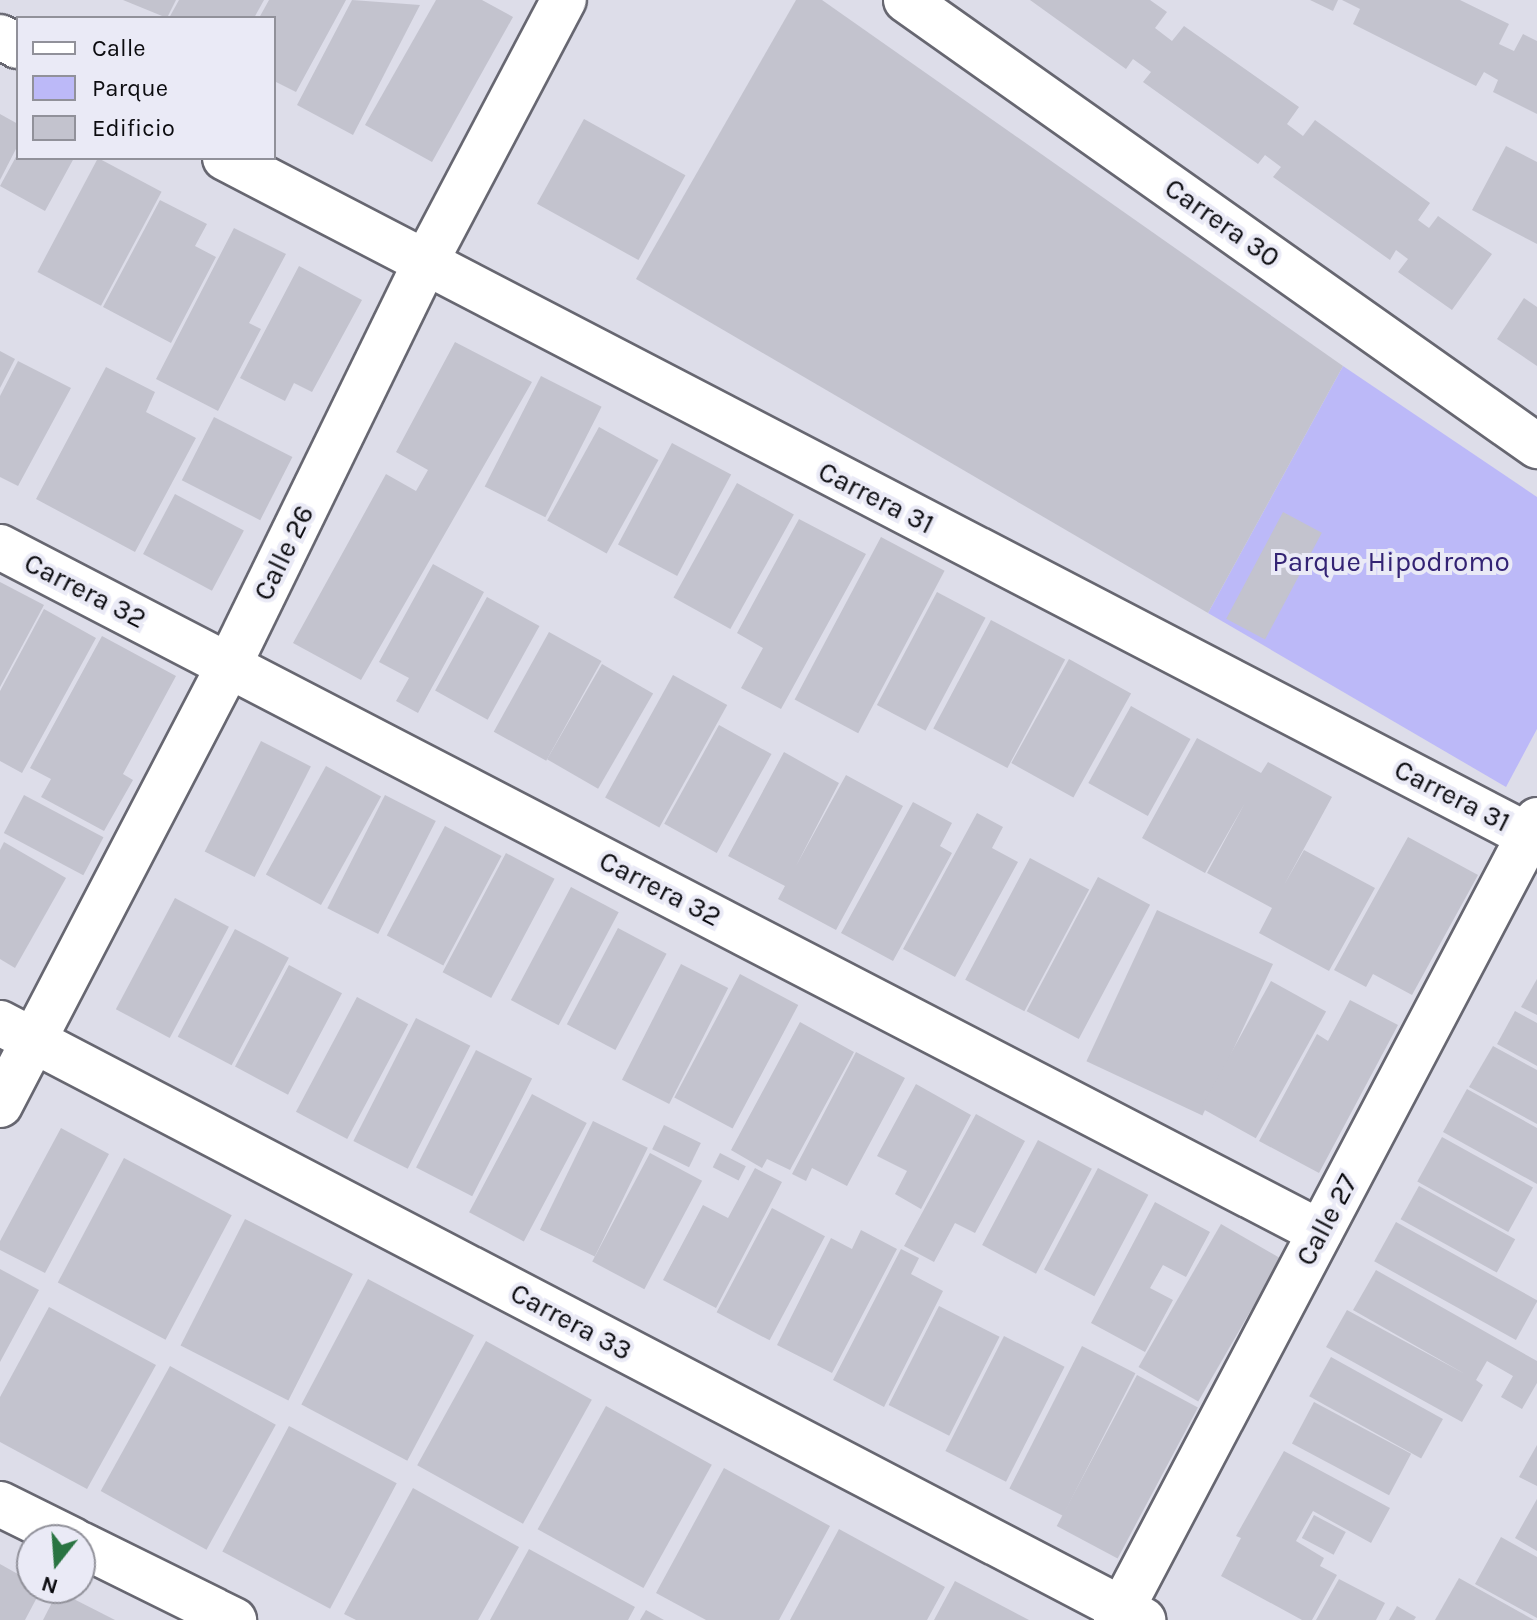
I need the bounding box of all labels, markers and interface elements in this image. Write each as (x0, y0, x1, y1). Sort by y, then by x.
legend (16, 16, 276, 160)
text: Calle (92, 34, 146, 62)
text: Parque (92, 74, 168, 102)
text: Edificio (92, 114, 175, 142)
street label: Carrera 30 (1158, 171, 1286, 275)
street label: Carrera 31 (813, 455, 939, 541)
street label: Calle 26 (247, 500, 321, 606)
park label: Parque Hipodromo (1272, 545, 1510, 579)
street label: Carrera 32 (19, 546, 151, 636)
street label: Carrera 31 (1389, 753, 1515, 839)
street label: Carrera 32 (594, 844, 726, 934)
street label: Calle 27 (1289, 1169, 1365, 1271)
street label: Carrera 33 (505, 1276, 637, 1368)
north arrow (16, 1524, 96, 1604)
text: N (38, 1570, 61, 1600)

